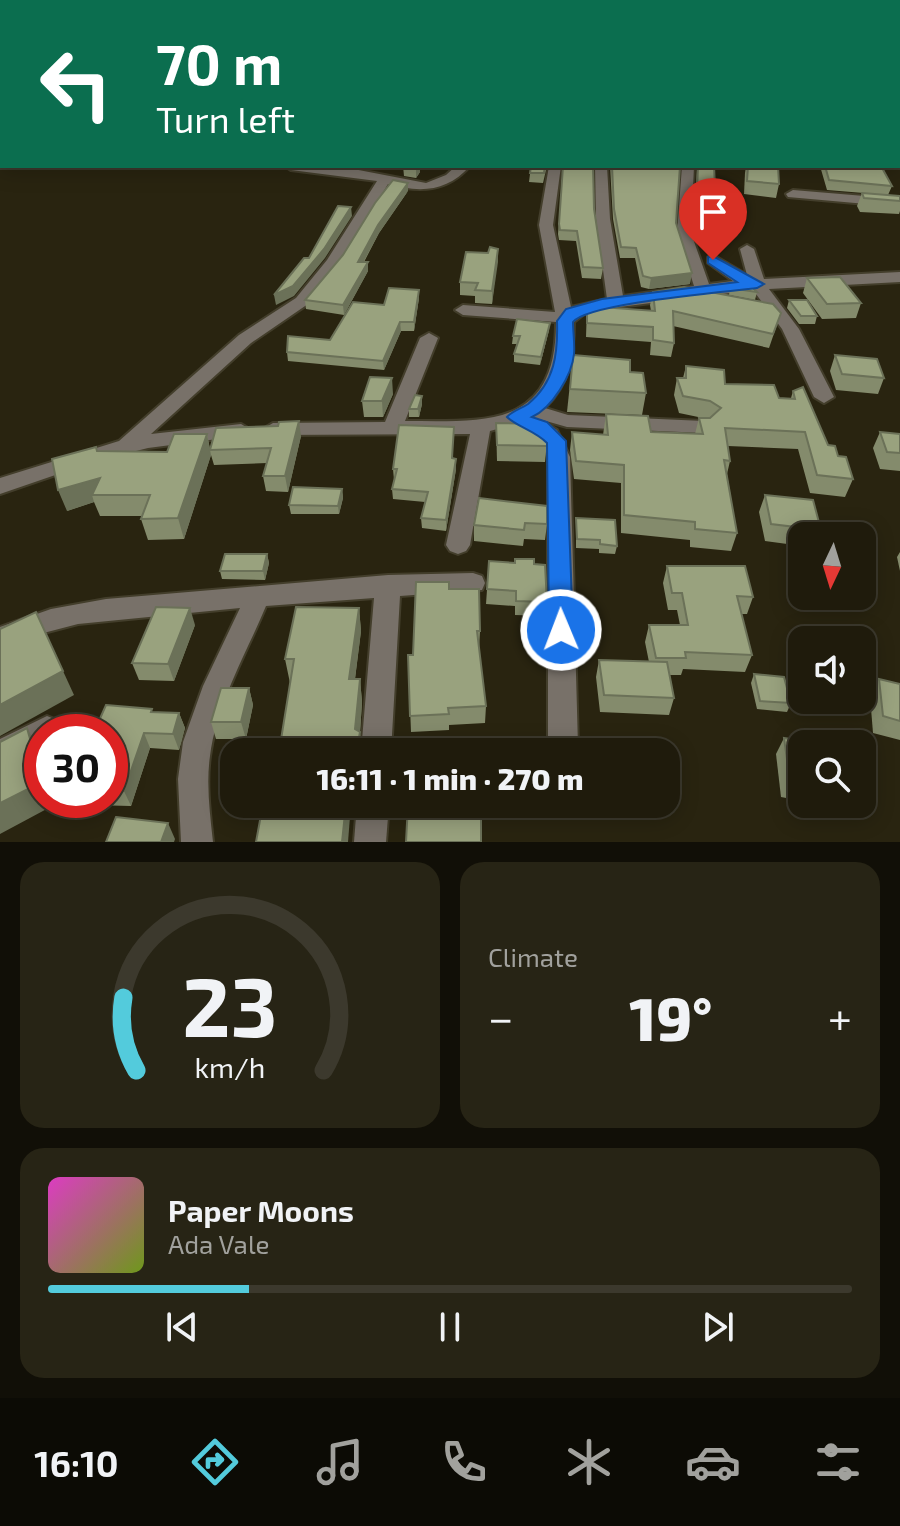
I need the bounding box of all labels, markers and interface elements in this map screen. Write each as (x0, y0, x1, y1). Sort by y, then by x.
text: 70 m (156, 29, 282, 96)
icon: left (24, 32, 128, 136)
text: Turn left (156, 97, 295, 140)
pin (679, 178, 747, 260)
icon: arrive (691, 190, 735, 234)
north arrow (788, 522, 876, 610)
map controls (788, 522, 876, 818)
position arrow (519, 588, 603, 672)
button: sound (788, 626, 876, 714)
speed limit sign: 30 (24, 714, 128, 818)
button: search (788, 730, 876, 818)
text: 16:11 · 1 min · 270 m (316, 760, 584, 796)
text: Climate (488, 941, 578, 972)
text: 23 (182, 954, 278, 1054)
text: 19° (629, 981, 712, 1053)
text: − (488, 990, 514, 1043)
text: + (828, 990, 852, 1043)
text: km/h (195, 1049, 265, 1084)
text: Paper Moons (168, 1192, 354, 1228)
text: Ada Vale (168, 1228, 270, 1259)
icon: previous (160, 1305, 204, 1349)
icon: pause (428, 1305, 472, 1349)
icon: next (696, 1305, 740, 1349)
icon: directions (187, 1434, 243, 1490)
icon: music (312, 1434, 368, 1490)
icon: phone (436, 1434, 492, 1490)
icon: climate (561, 1434, 617, 1490)
icon: car (685, 1434, 741, 1490)
icon: filters (810, 1434, 866, 1490)
text: 16:10 (34, 1441, 119, 1484)

